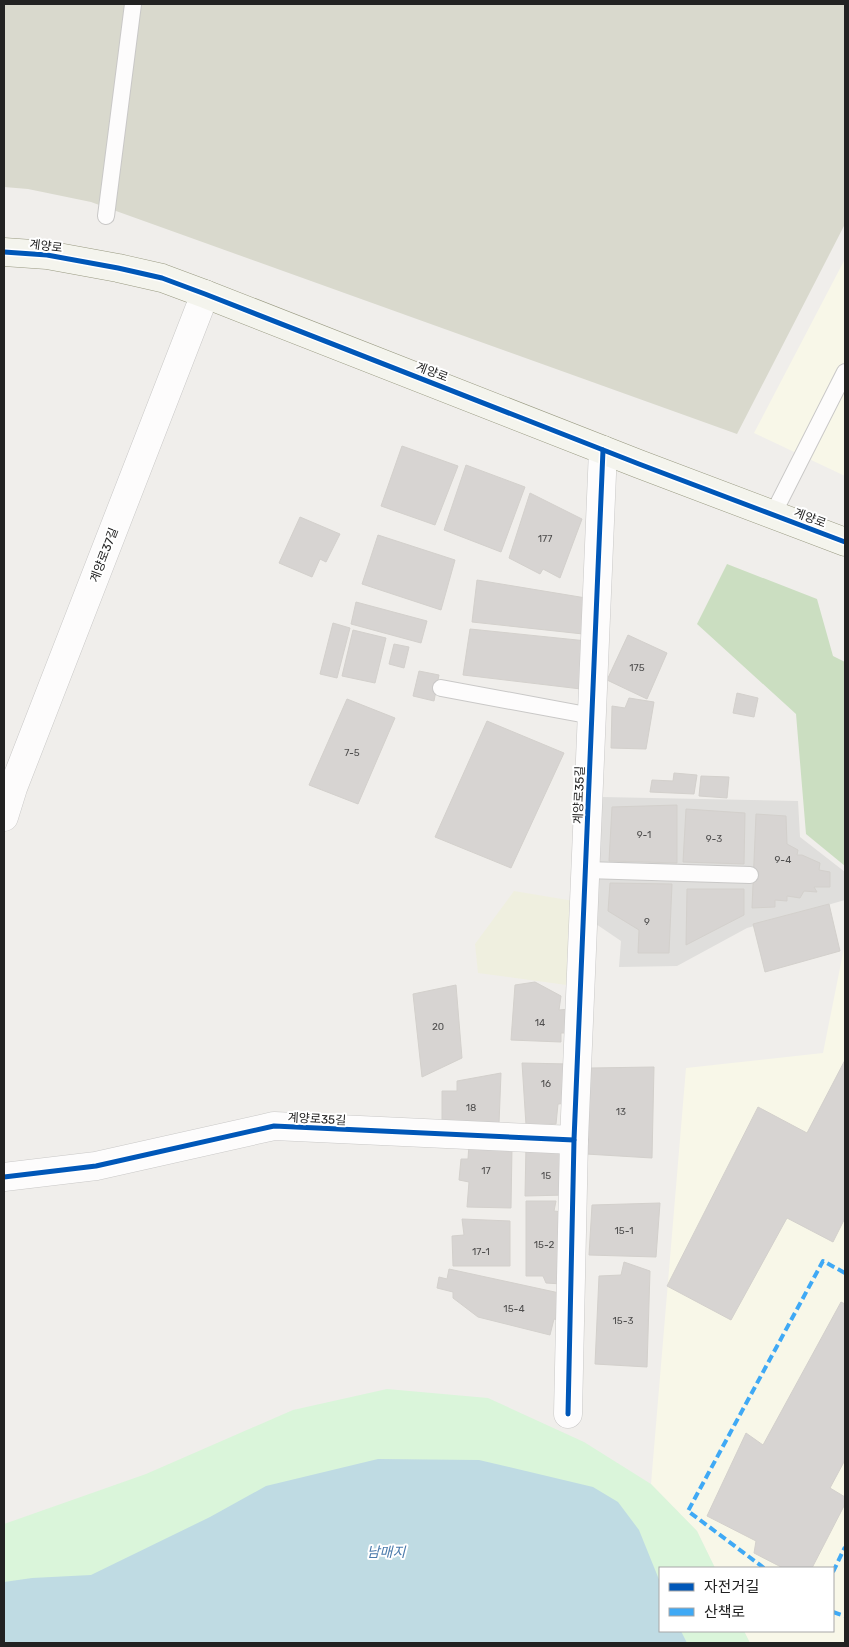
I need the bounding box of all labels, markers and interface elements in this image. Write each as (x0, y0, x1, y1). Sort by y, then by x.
street label: 계양로 (29, 237, 63, 255)
street label: 계양로 (414, 360, 450, 384)
street label: 계양로 (792, 506, 828, 530)
street label: 계양로37길 (87, 526, 121, 584)
house number: 177 (538, 533, 552, 545)
house number: 175 (629, 662, 645, 674)
house number: 7-5 (344, 747, 360, 759)
street label: 계양로35길 (571, 766, 587, 824)
house number: 9-1 (637, 829, 651, 841)
house number: 9-3 (706, 833, 722, 845)
house number: 9-4 (775, 854, 791, 866)
house number: 9 (644, 916, 650, 928)
house number: 14 (535, 1017, 545, 1029)
house number: 20 (432, 1021, 444, 1033)
house number: 16 (541, 1078, 551, 1090)
house number: 18 (466, 1102, 476, 1114)
house number: 13 (616, 1106, 626, 1118)
street label: 계양로35길 (287, 1110, 347, 1128)
house number: 17 (481, 1165, 491, 1177)
house number: 15 (541, 1170, 551, 1182)
house number: 15-1 (615, 1225, 633, 1237)
house number: 15-2 (534, 1239, 554, 1251)
house number: 17-1 (472, 1246, 490, 1258)
house number: 15-4 (503, 1303, 525, 1315)
house number: 15-3 (613, 1315, 633, 1327)
water label: 남매지 (367, 1544, 406, 1561)
legend (659, 1567, 834, 1632)
text: 자전거길 (704, 1578, 759, 1596)
text: 산책로 (704, 1603, 745, 1621)

